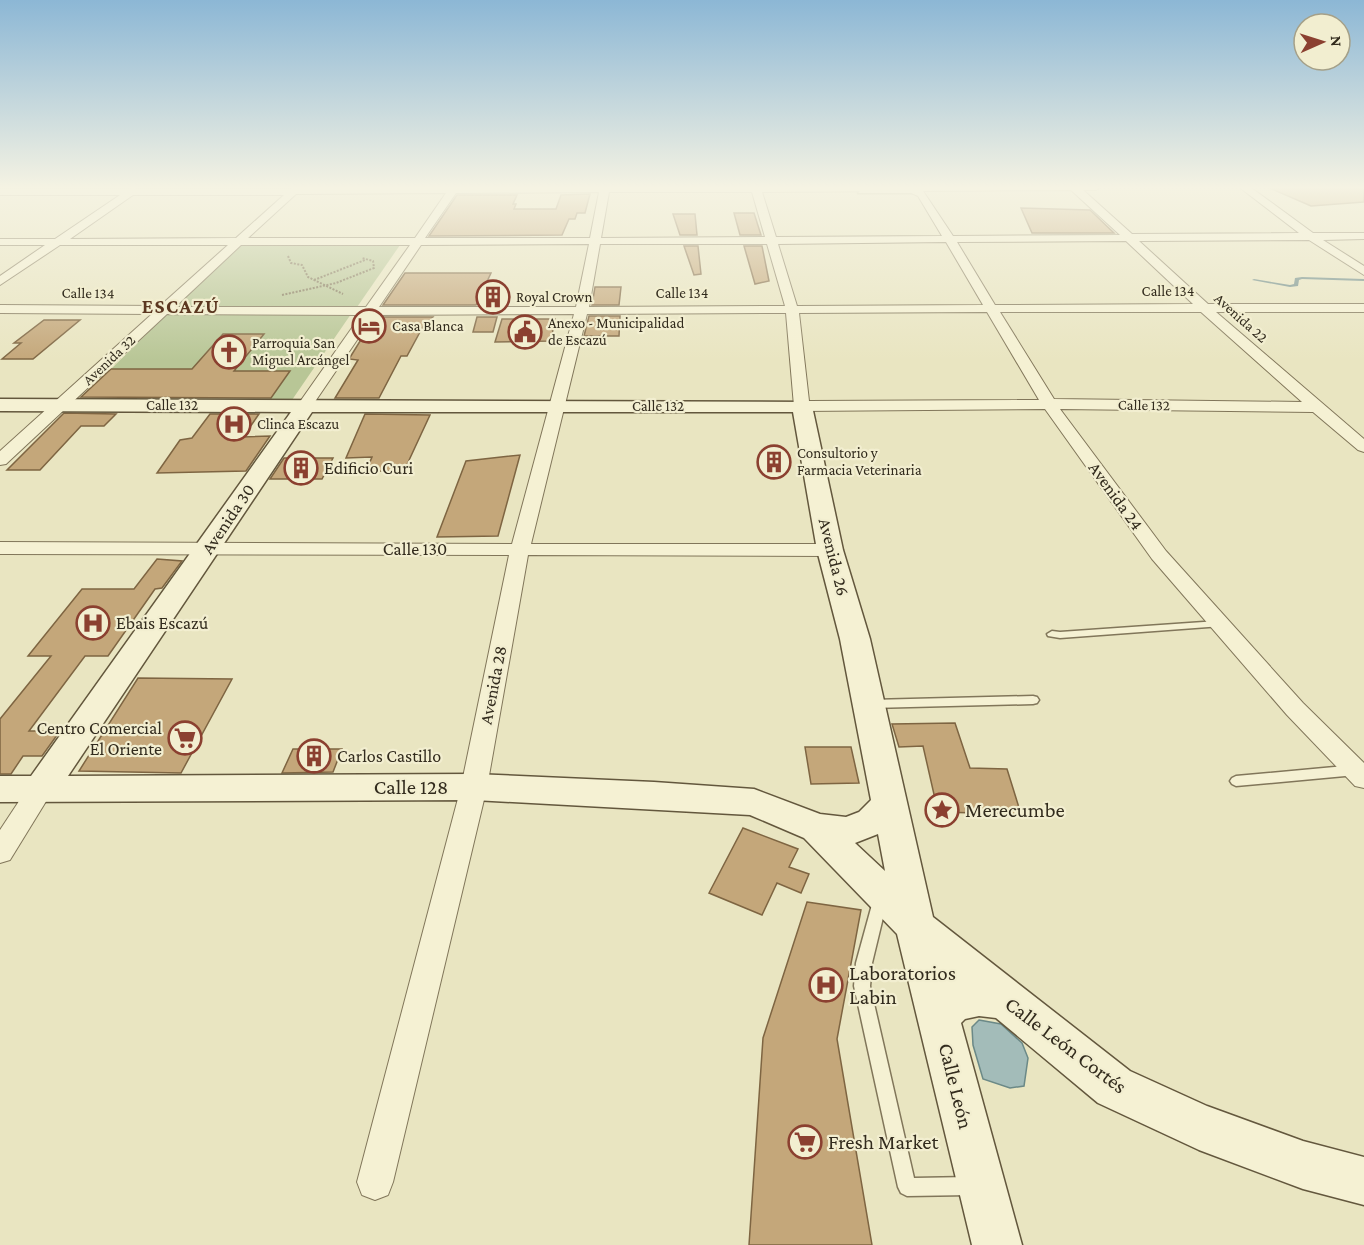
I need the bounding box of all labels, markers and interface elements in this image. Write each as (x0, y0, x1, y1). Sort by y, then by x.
north arrow (1292, 12, 1352, 72)
text: N (1328, 35, 1345, 47)
building icon: Royal Crown (475, 279, 511, 315)
street label: Calle 134 (1142, 283, 1194, 299)
street label: Calle 134 (61, 285, 115, 301)
street label: Calle 134 (656, 285, 708, 301)
place label: Royal Crown (516, 289, 592, 306)
street label: Avenida 22 (1211, 290, 1271, 346)
district label: ESCAZÚ (142, 295, 220, 317)
hotel icon: Casa Blanca (351, 308, 387, 344)
public building icon: Anexo - Municipalidad de Escazú (507, 314, 543, 350)
place label: Anexo - Municipalidad de Escazú (548, 315, 684, 348)
place label: Casa Blanca (392, 318, 464, 334)
street label: Avenida 32 (80, 332, 138, 388)
church icon: Parroquia San Miguel Arcángel (211, 334, 247, 370)
place label: Parroquia San Miguel Arcángel (252, 335, 349, 369)
street label: Calle 132 (146, 397, 198, 413)
street label: Calle 132 (1118, 397, 1170, 413)
street label: Calle 132 (632, 398, 684, 414)
hospital icon: Clinca Escazu (216, 406, 252, 442)
place label: Clinca Escazu (257, 416, 339, 432)
building icon: Consultorio y Farmacia Veterinaria (756, 444, 792, 480)
place label: Consultorio y Farmacia Veterinaria (797, 445, 922, 478)
building icon: Edificio Curi (283, 450, 319, 486)
place label: Edificio Curi (324, 458, 414, 478)
street label: Avenida 24 (1085, 458, 1147, 534)
street label: Avenida 30 (197, 480, 259, 558)
street label: Avenida 26 (815, 516, 853, 598)
street label: Calle 130 (383, 539, 447, 559)
hospital icon: Ebais Escazú (75, 605, 111, 641)
place label: Ebais Escazú (116, 613, 209, 633)
street label: Avenida 28 (476, 644, 510, 726)
place label: Centro Comercial El Oriente (37, 718, 162, 759)
supermarket icon: Centro Comercial El Oriente (167, 720, 203, 756)
building icon: Carlos Castillo (296, 738, 332, 774)
place label: Carlos Castillo (337, 746, 441, 766)
street label: Calle 128 (374, 775, 448, 799)
place icon: Merecumbe (924, 792, 960, 828)
place label: Merecumbe (965, 798, 1065, 822)
place label: Laboratorios Labin (849, 961, 956, 1009)
hospital icon: Laboratorios Labin (808, 967, 844, 1003)
street label: Calle León Cortés (1000, 991, 1132, 1099)
street label: Calle León (934, 1041, 978, 1131)
supermarket icon: Fresh Market (787, 1124, 823, 1160)
place label: Fresh Market (828, 1130, 940, 1154)

